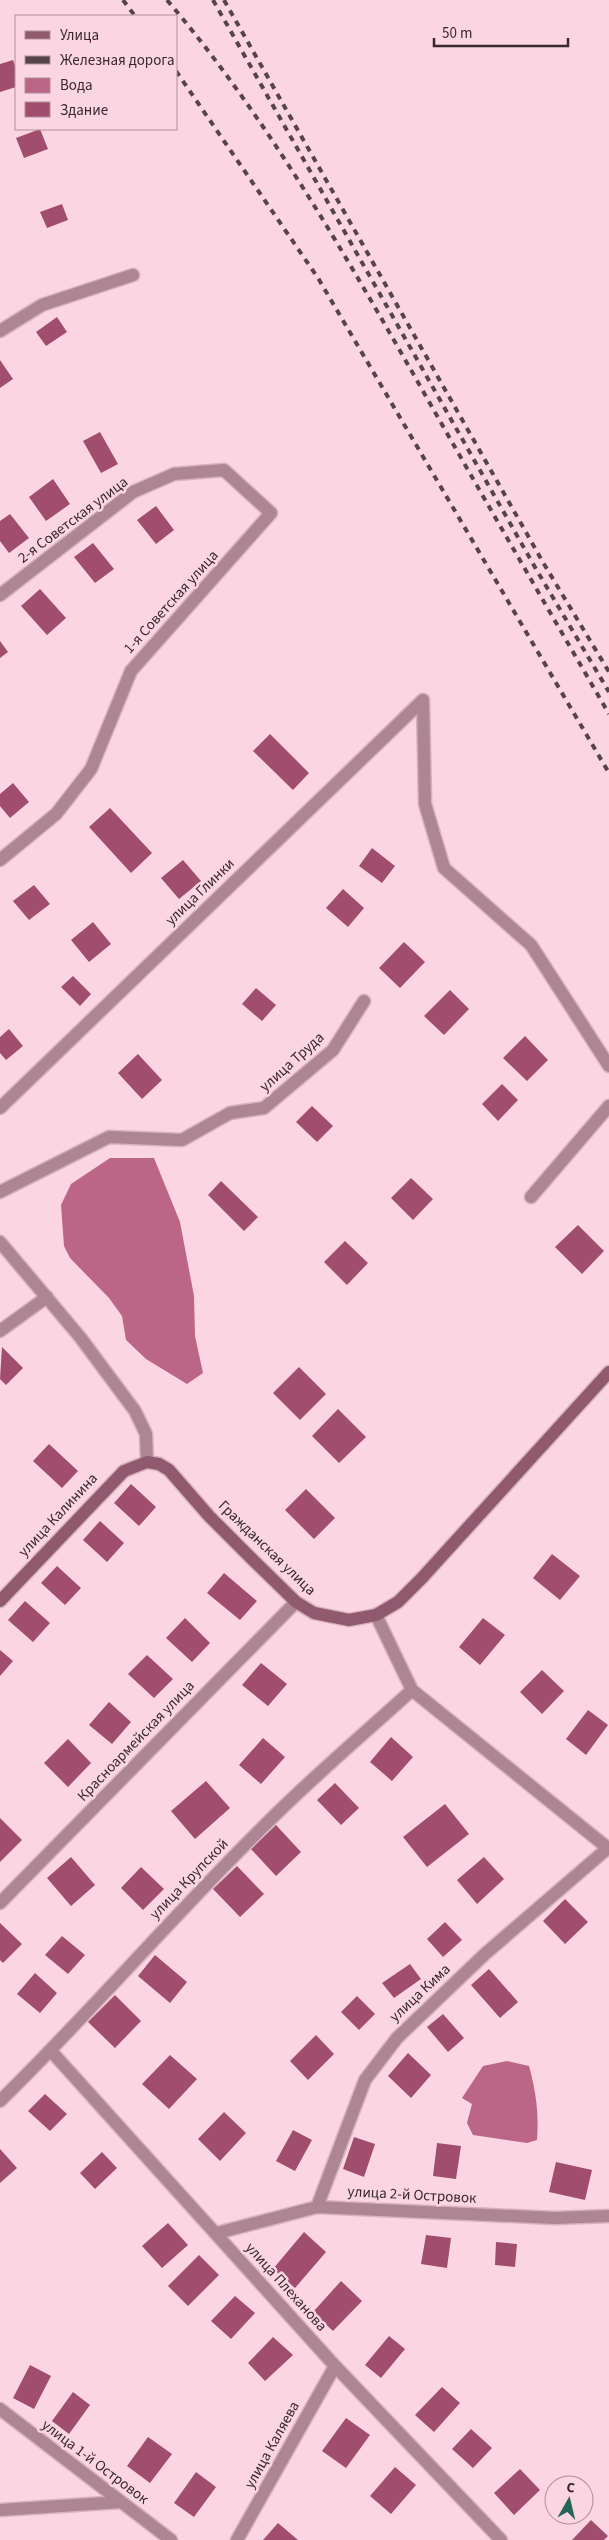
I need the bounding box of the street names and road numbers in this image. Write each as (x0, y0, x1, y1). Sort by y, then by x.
street label: 2-я Советская улица (14, 472, 132, 568)
street label: 1-я Советская улица (119, 546, 223, 658)
street label: улица Глинки (161, 854, 239, 930)
street label: улица Труда (255, 1027, 329, 1097)
street label: улица Калинина (14, 1468, 102, 1562)
street label: Гражданская улица (213, 1496, 321, 1600)
street label: Красноармейская улица (73, 1676, 199, 1806)
street label: улица Крупской (145, 1834, 233, 1924)
street label: улица Кима (385, 1959, 455, 2027)
street label: улица 2-й Островок (347, 2181, 478, 2209)
street label: улица Плеханова (240, 2238, 332, 2336)
street label: улица Каляева (239, 2398, 305, 2492)
street label: улица 1-й Островок (37, 2415, 153, 2510)

